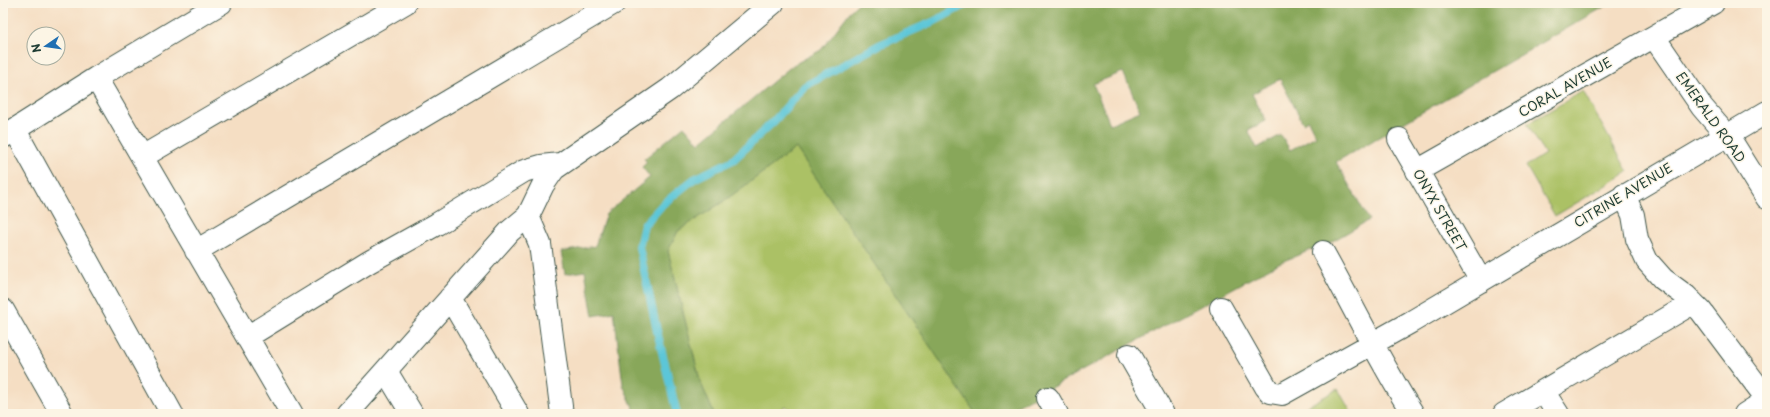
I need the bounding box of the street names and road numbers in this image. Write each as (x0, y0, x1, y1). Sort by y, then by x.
street label: CORAL AVENUE (1515, 52, 1615, 121)
street label: EMERALD ROAD (1672, 67, 1751, 166)
street label: CITRINE AVENUE (1570, 158, 1676, 232)
street label: ONYX STREET (1409, 165, 1472, 255)

